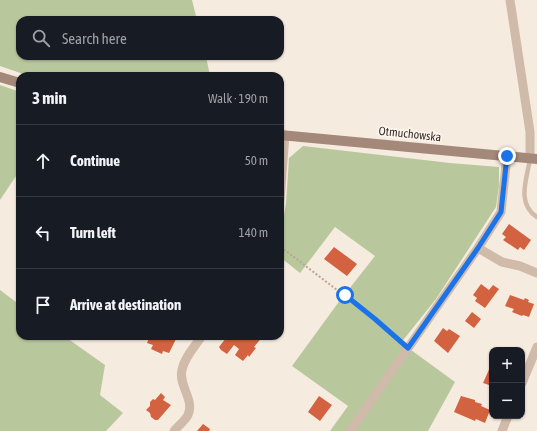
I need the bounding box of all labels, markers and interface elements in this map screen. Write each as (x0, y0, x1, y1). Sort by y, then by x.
search box (16, 16, 284, 60)
icon: search (30, 27, 52, 49)
text: Search here (62, 30, 127, 47)
text: 3 min (32, 88, 67, 108)
text: Walk · 190 m (208, 91, 268, 106)
street label: Otmuchowska (378, 124, 442, 144)
route end (498, 147, 516, 165)
icon: ahead (32, 150, 54, 172)
text: Continue (70, 152, 120, 169)
text: 50 m (245, 153, 268, 168)
icon: left (32, 222, 54, 244)
text: Turn left (70, 224, 116, 241)
text: 140 m (239, 225, 268, 240)
route start (336, 286, 354, 304)
icon: arrive (32, 294, 54, 316)
text: Arrive at destination (70, 296, 181, 313)
map controls (489, 347, 525, 419)
button: + (489, 347, 525, 383)
button: − (489, 383, 525, 419)

